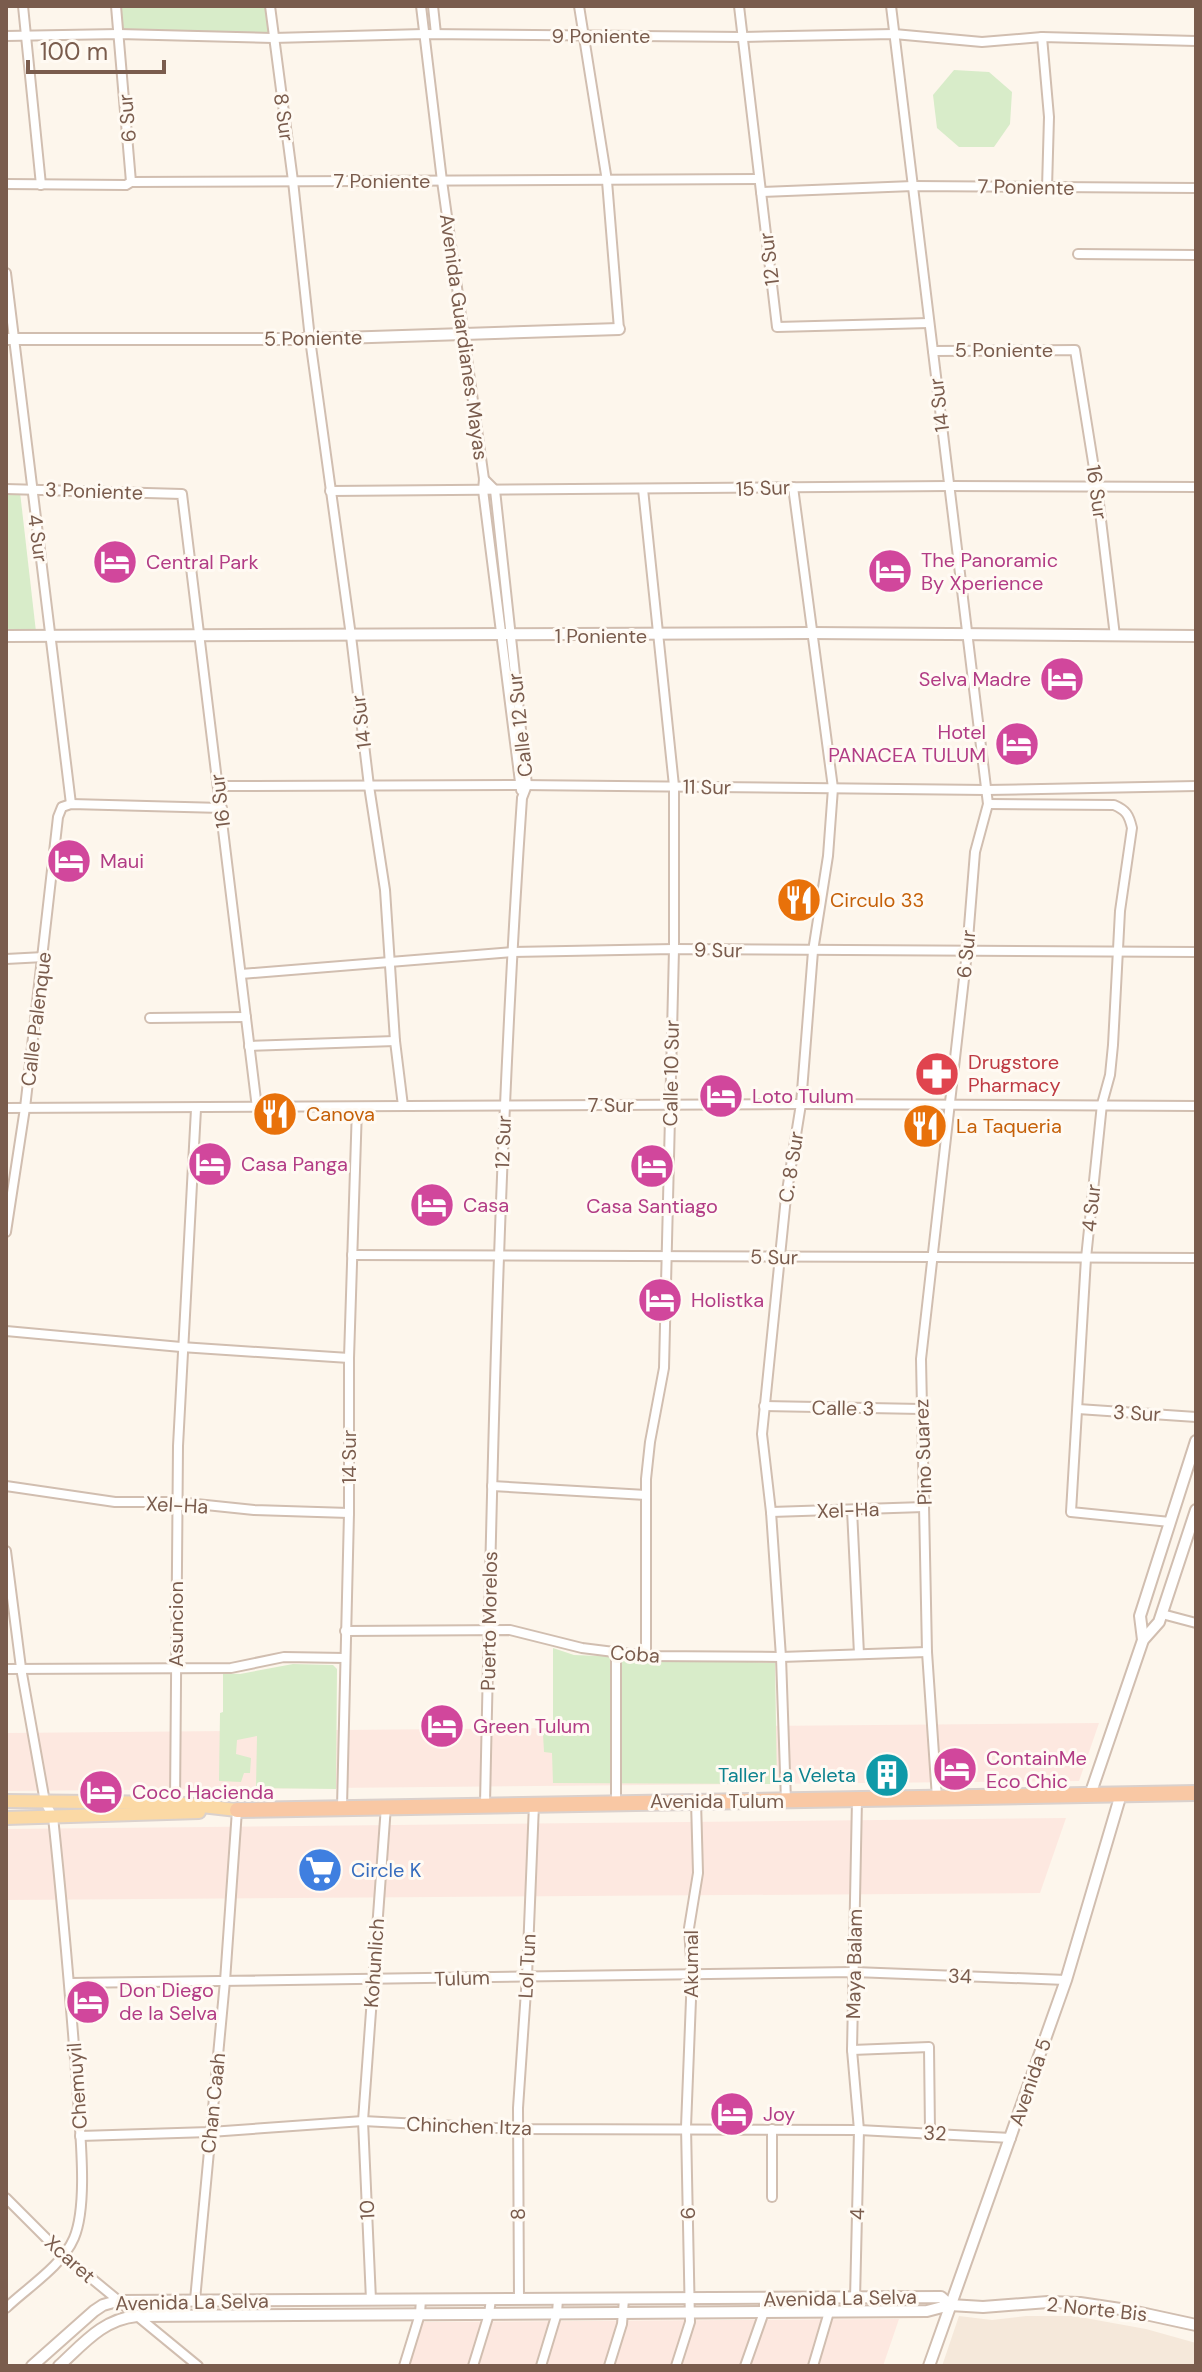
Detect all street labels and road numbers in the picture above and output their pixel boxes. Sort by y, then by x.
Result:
street label: 9 Poniente [552,23,650,49]
street label: 8 Sur [268,91,300,143]
street label: 6 Sur [112,93,142,143]
street label: 7 Poniente [334,168,430,194]
street label: 7 Poniente [977,173,1075,201]
street label: Avenida Guardianes Mayas [434,212,494,462]
street label: 12 Sur [753,231,785,287]
street label: 5 Poniente [264,324,362,352]
street label: 5 Poniente [955,337,1053,363]
street label: 14 Sur [923,377,955,433]
street label: 16 Sur [1080,463,1114,521]
street label: 15 Sur [735,474,791,502]
street label: 3 Poniente [45,476,143,506]
street label: 4 Sur [22,512,54,564]
street label: 1 Poniente [555,623,647,649]
street label: Calle 12 Sur [502,672,538,778]
street label: 14 Sur [345,694,377,750]
street label: 16 Sur [204,772,236,830]
street label: 11 Sur [683,774,731,800]
street label: 6 Sur [951,929,981,979]
street label: 9 Sur [694,937,742,963]
street label: Calle Palenque [15,950,57,1088]
street label: Calle 10 Sur [657,1020,685,1126]
street label: 7 Sur [588,1092,634,1118]
street label: 12 Sur [489,1115,517,1169]
street label: C. 8 Sur [773,1130,809,1204]
street label: 4 Sur [1076,1183,1106,1233]
street label: 5 Sur [750,1244,798,1270]
street label: Calle 3 [811,1394,875,1422]
street label: Pino Suarez [908,1398,938,1506]
street label: 3 Sur [1113,1399,1161,1427]
street label: 14 Sur [336,1430,362,1484]
street label: Xel-Ha [145,1490,209,1520]
street label: Xel-Ha [816,1496,880,1524]
street label: Puerto Morelos [475,1551,503,1691]
street label: Asuncion [163,1581,189,1667]
street label: Coba [609,1639,661,1669]
street label: Avenida Tulum [650,1788,784,1814]
street label: Maya Balam [840,1909,868,2019]
street label: Kohunlich [358,1917,390,2009]
street label: Akumal [678,1930,704,1998]
street label: Lol Tun [512,1933,542,1999]
street label: 34 [948,1963,972,1989]
street label: Tulum [434,1964,490,1992]
street label: Avenida 5 [1003,2035,1057,2129]
street label: Chemuyil [61,2042,93,2130]
street label: Chan Caah [195,2051,231,2155]
street label: Chinchen Itza [406,2111,532,2141]
street label: 32 [923,2119,947,2147]
street label: 10 [353,2199,381,2221]
street label: 6 [675,2206,701,2220]
street label: 8 [505,2208,531,2220]
street label: 4 [844,2208,870,2220]
street label: Xcaret [39,2229,101,2289]
street label: Avenida La Selva [763,2284,917,2312]
street label: Avenida La Selva [115,2288,269,2316]
street label: 2 Norte Bis [1045,2291,1149,2327]

